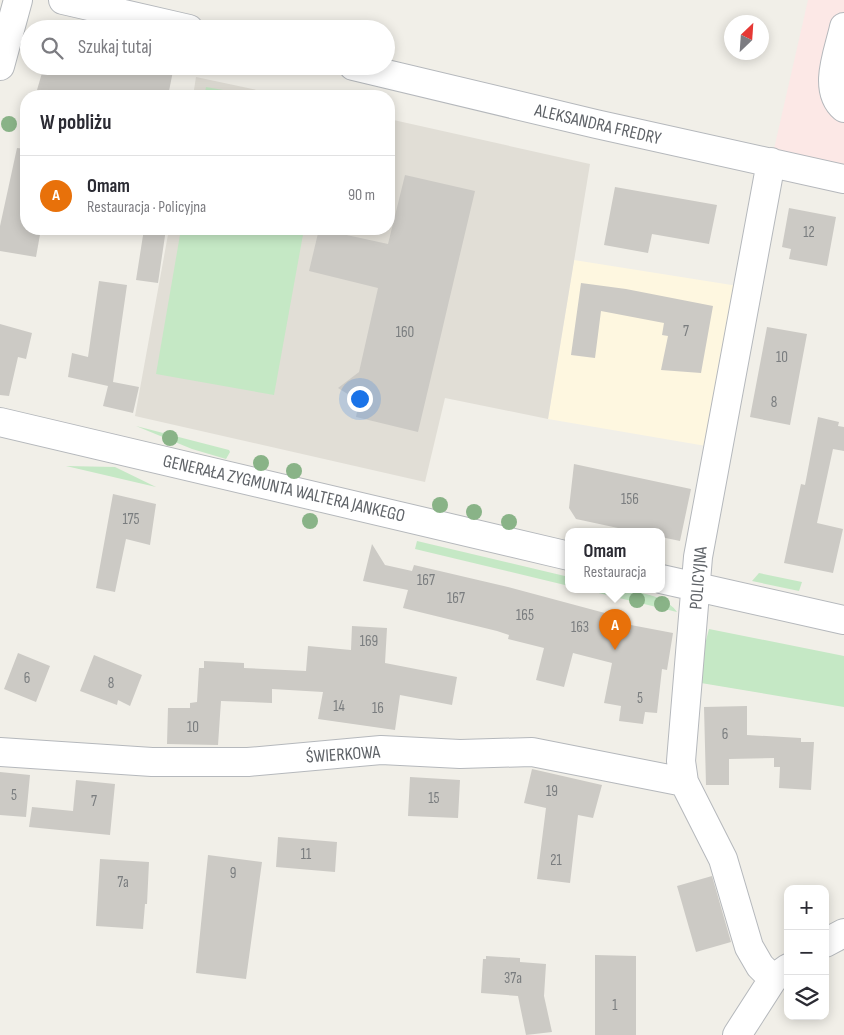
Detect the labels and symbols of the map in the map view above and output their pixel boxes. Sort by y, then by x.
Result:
north arrow [724,15,769,60]
street label: ALEKSANDRA FREDRY [532,99,664,149]
house number: 12 [803,223,815,242]
house number: 7 [683,322,689,341]
house number: 160 [396,323,414,342]
house number: 10 [776,348,788,367]
your location [347,386,373,412]
house number: 8 [771,393,777,412]
street label: GENERAŁA ZYGMUNTA WALTERA JANKEGO [161,450,407,527]
house number: 156 [621,490,639,509]
house number: 175 [122,510,140,529]
street label: POLICYJNA [685,545,712,610]
house number: 167 [417,571,435,590]
house number: 167 [447,589,465,608]
house number: 165 [516,606,534,625]
pin: A [599,609,631,650]
house number: 163 [571,618,589,637]
house number: 169 [360,632,378,651]
house number: 6 [24,669,30,688]
house number: 8 [108,674,114,693]
house number: 5 [637,689,643,708]
house number: 14 [333,697,345,716]
house number: 16 [372,699,384,718]
house number: 10 [187,718,199,737]
house number: 6 [722,725,728,744]
street label: ŚWIERKOWA [305,741,381,768]
house number: 19 [546,782,558,801]
house number: 5 [11,786,17,805]
house number: 15 [428,789,440,808]
house number: 7 [91,792,97,811]
house number: 11 [301,845,312,864]
house number: 21 [550,851,562,870]
house number: 9 [230,864,236,883]
house number: 7a [117,873,129,892]
house number: 37a [504,969,522,988]
house number: 1 [612,996,618,1015]

